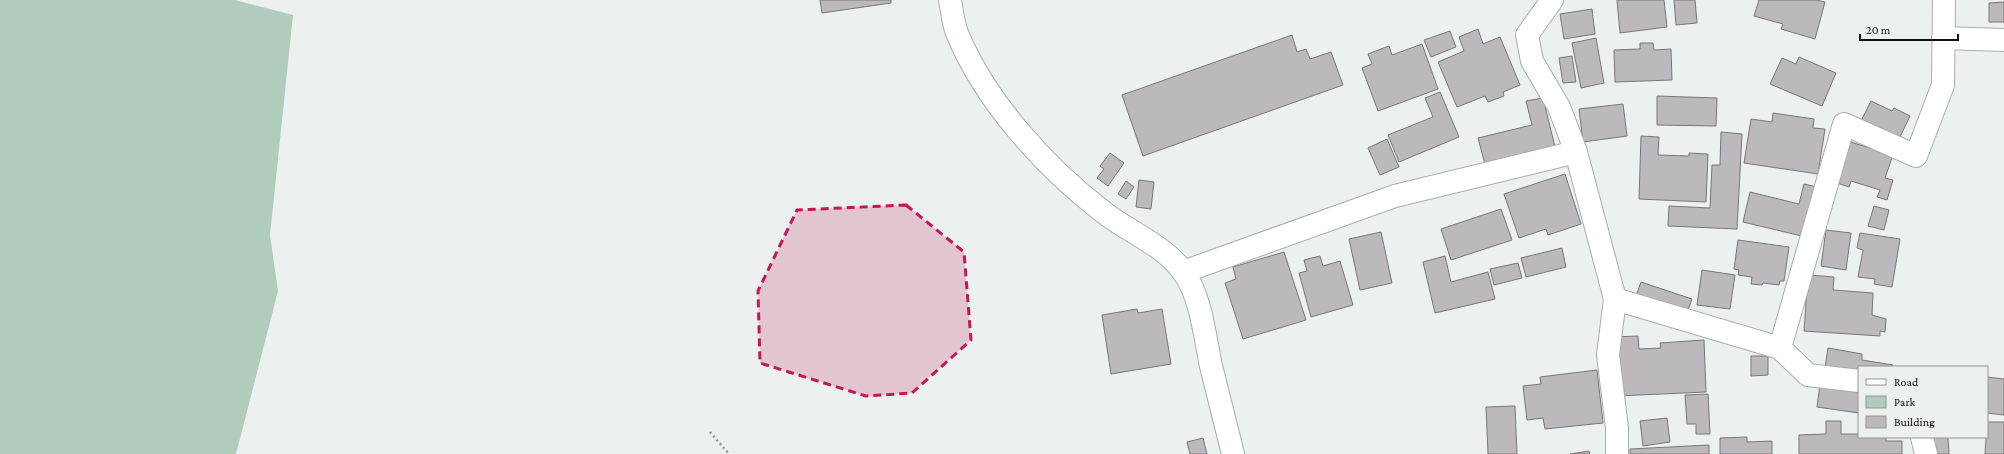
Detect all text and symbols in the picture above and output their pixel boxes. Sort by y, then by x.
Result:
scale bar [1860,16,1958,42]
text: 20 m [1866,23,1891,37]
legend [1858,366,1988,438]
text: Road [1894,375,1919,389]
text: Park [1894,395,1916,409]
text: Building [1894,415,1935,429]

